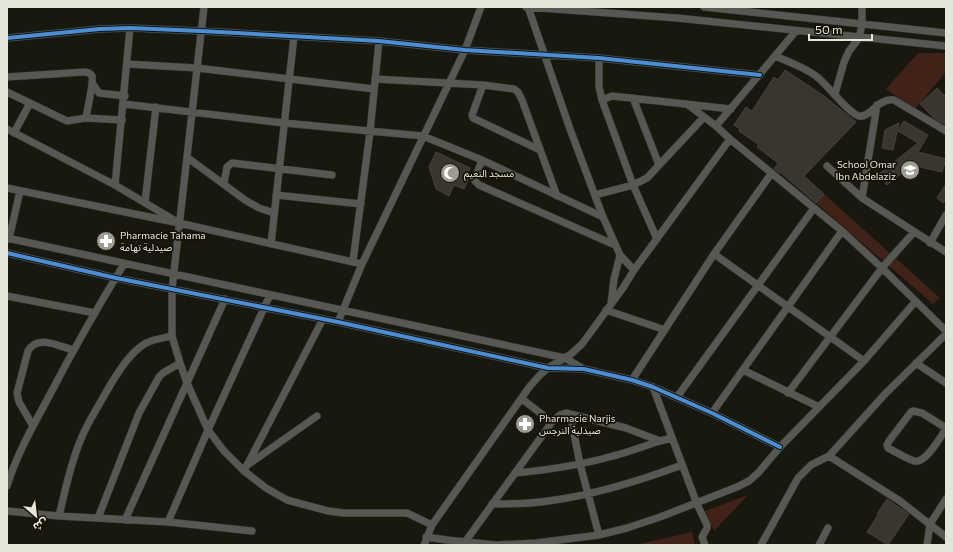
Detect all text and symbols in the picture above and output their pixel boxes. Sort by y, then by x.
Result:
scale bar [809,16,872,42]
text: 50 m [815,22,843,36]
place label: School Omar Ibn Abdelaziz [835,158,896,182]
school or university icon: School Omar Ibn Abdelaziz [899,159,921,181]
mosque icon: مسجد النعيم [439,162,461,184]
place label: مسجد النعيم [464,167,514,181]
place label: Pharmacie Tahama صيدلية تهامة [120,229,206,253]
pharmacy icon: Pharmacie Tahama صيدلية تهامة [95,230,117,252]
place label: Pharmacie Narjis صيدلية النرجس [539,412,616,437]
pharmacy icon: Pharmacie Narjis صيدلية النرجس [514,413,536,435]
north arrow [16,496,56,536]
text: ش [31,515,51,535]

